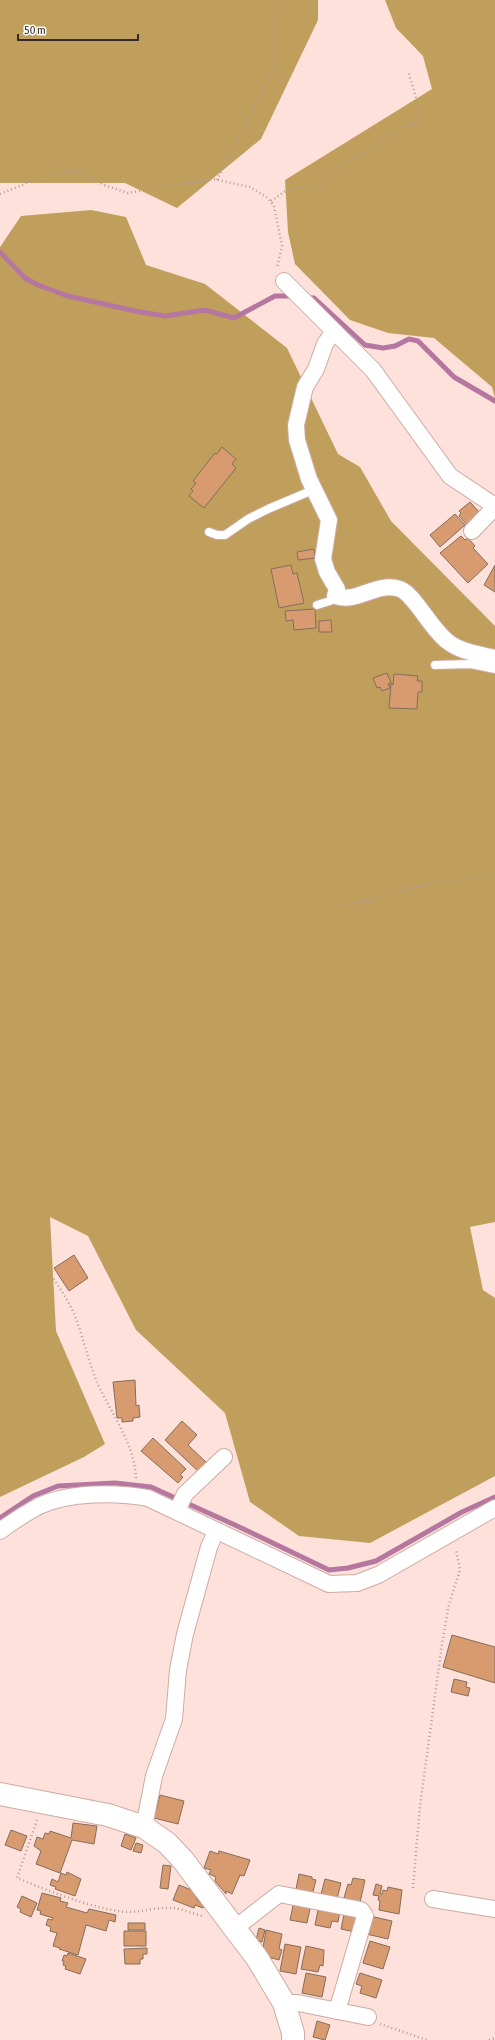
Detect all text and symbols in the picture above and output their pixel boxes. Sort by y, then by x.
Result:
scale bar [18,16,138,42]
text: 50 m [24,23,46,37]

